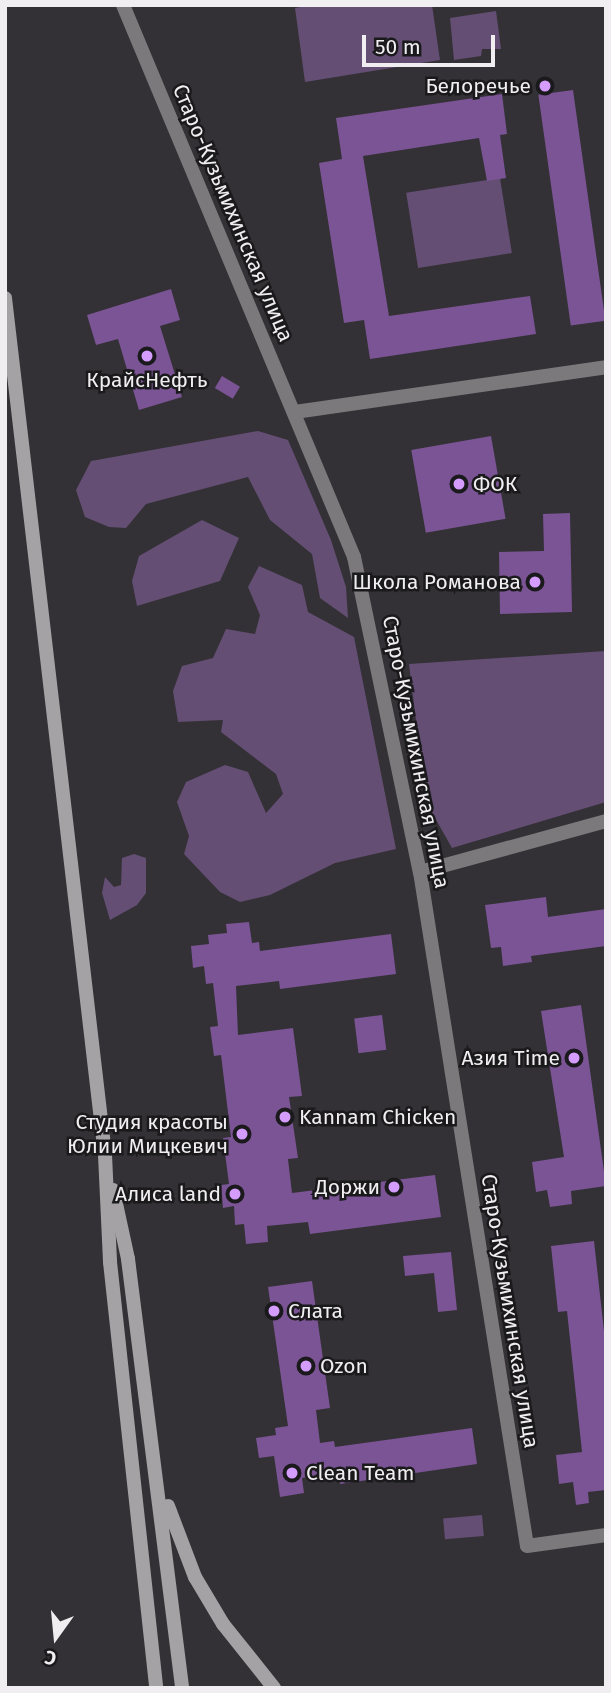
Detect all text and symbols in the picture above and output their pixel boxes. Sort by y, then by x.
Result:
scale bar [366,21,499,65]
text: 50 m [375,34,421,60]
place label: Белоречье [425,73,531,99]
marker: Белоречье [537,78,553,94]
street label: Старо-Кузьмихинская улица [167,80,299,346]
marker: КрайсНефть [139,348,155,364]
place label: КрайсНефть [86,367,208,393]
place label: ФОК [473,471,517,497]
marker: ФОК [451,476,467,492]
place label: Школа Романова [353,569,521,595]
marker: Школа Романова [527,574,543,590]
street label: Старо-Кузьмихинская улица [377,614,455,890]
place label: Азия Time [462,1045,560,1071]
marker: Азия Time [566,1050,582,1066]
place label: Kannam Chicken [299,1104,456,1130]
place label: Студия красоты Юлии Мицкевич [67,1109,228,1159]
marker: Kannam Chicken [277,1109,293,1125]
marker: Студия красоты Юлии Мицкевич [234,1126,250,1142]
street label: Старо-Кузьмихинская улица [476,1172,544,1450]
place label: Доржи [315,1174,380,1200]
marker: Доржи [386,1179,402,1195]
place label: Алиса land [115,1181,221,1207]
marker: Алиса land [227,1186,243,1202]
place label: Слата [288,1298,343,1324]
marker: Слата [266,1303,282,1319]
place label: Ozon [320,1353,368,1379]
marker: Ozon [298,1358,314,1374]
place label: Clean Team [306,1460,414,1486]
marker: Clean Team [284,1465,300,1481]
north arrow [21,1602,91,1672]
text: С [42,1645,59,1670]

